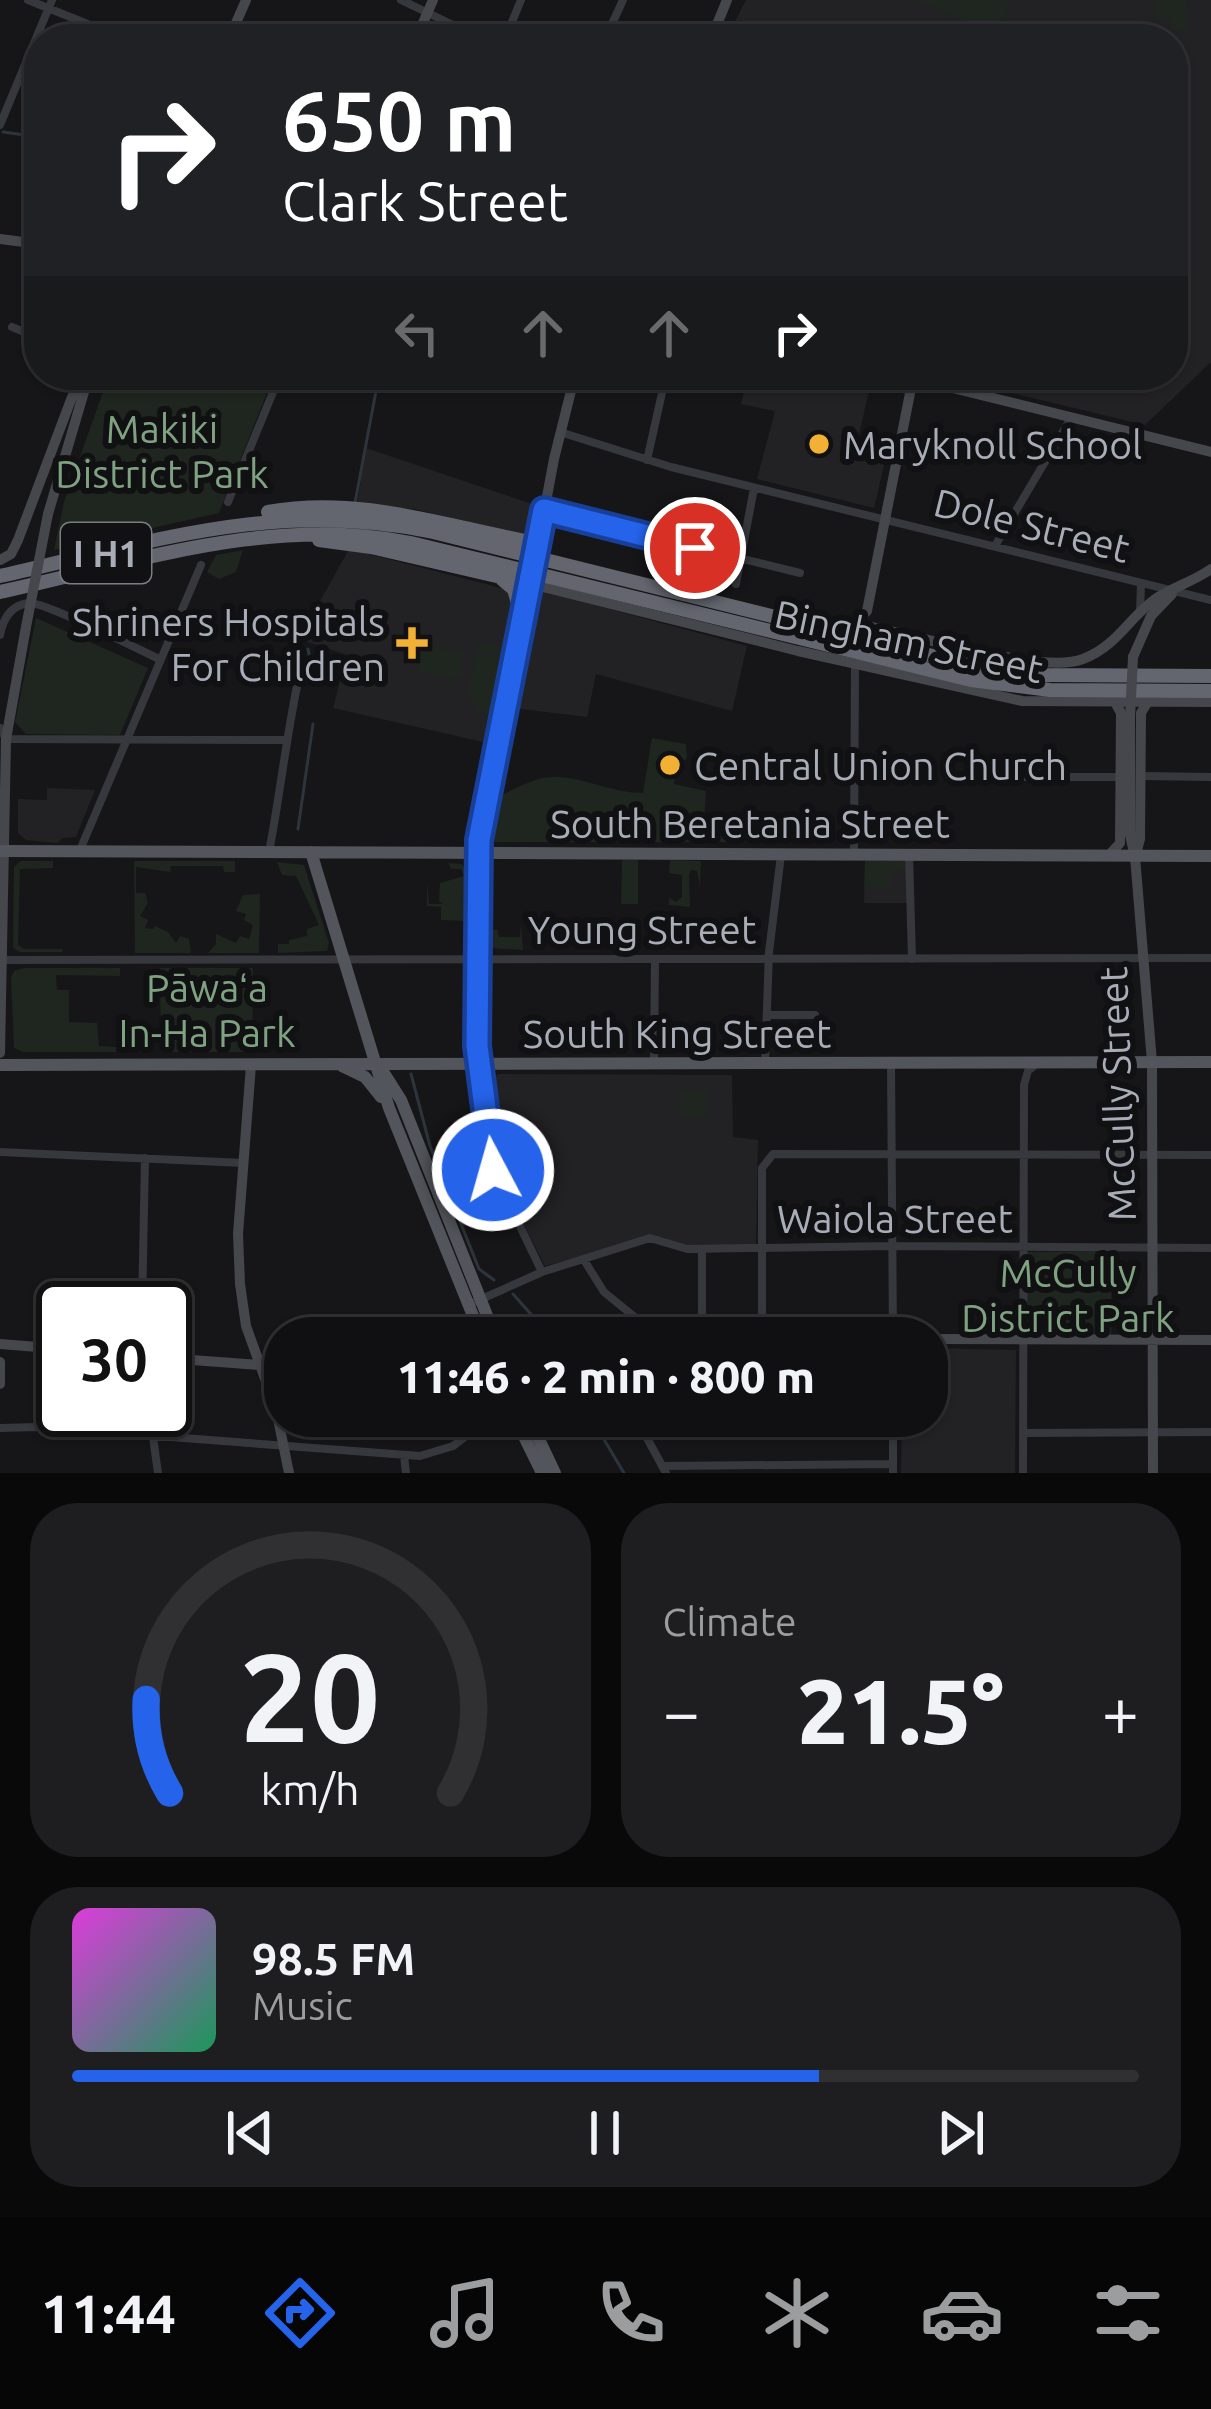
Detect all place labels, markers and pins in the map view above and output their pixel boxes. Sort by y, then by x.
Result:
place label: Maryknoll School [843,423,1142,466]
marker: Maryknoll School [806,431,832,457]
pin [644,497,746,599]
place label: Shriners Hospitals For Children [72,600,385,688]
marker: Shriners Hospitals For Children [396,627,428,659]
place label: Central Union Church [694,744,1067,787]
marker: Central Union Church [657,752,683,778]

